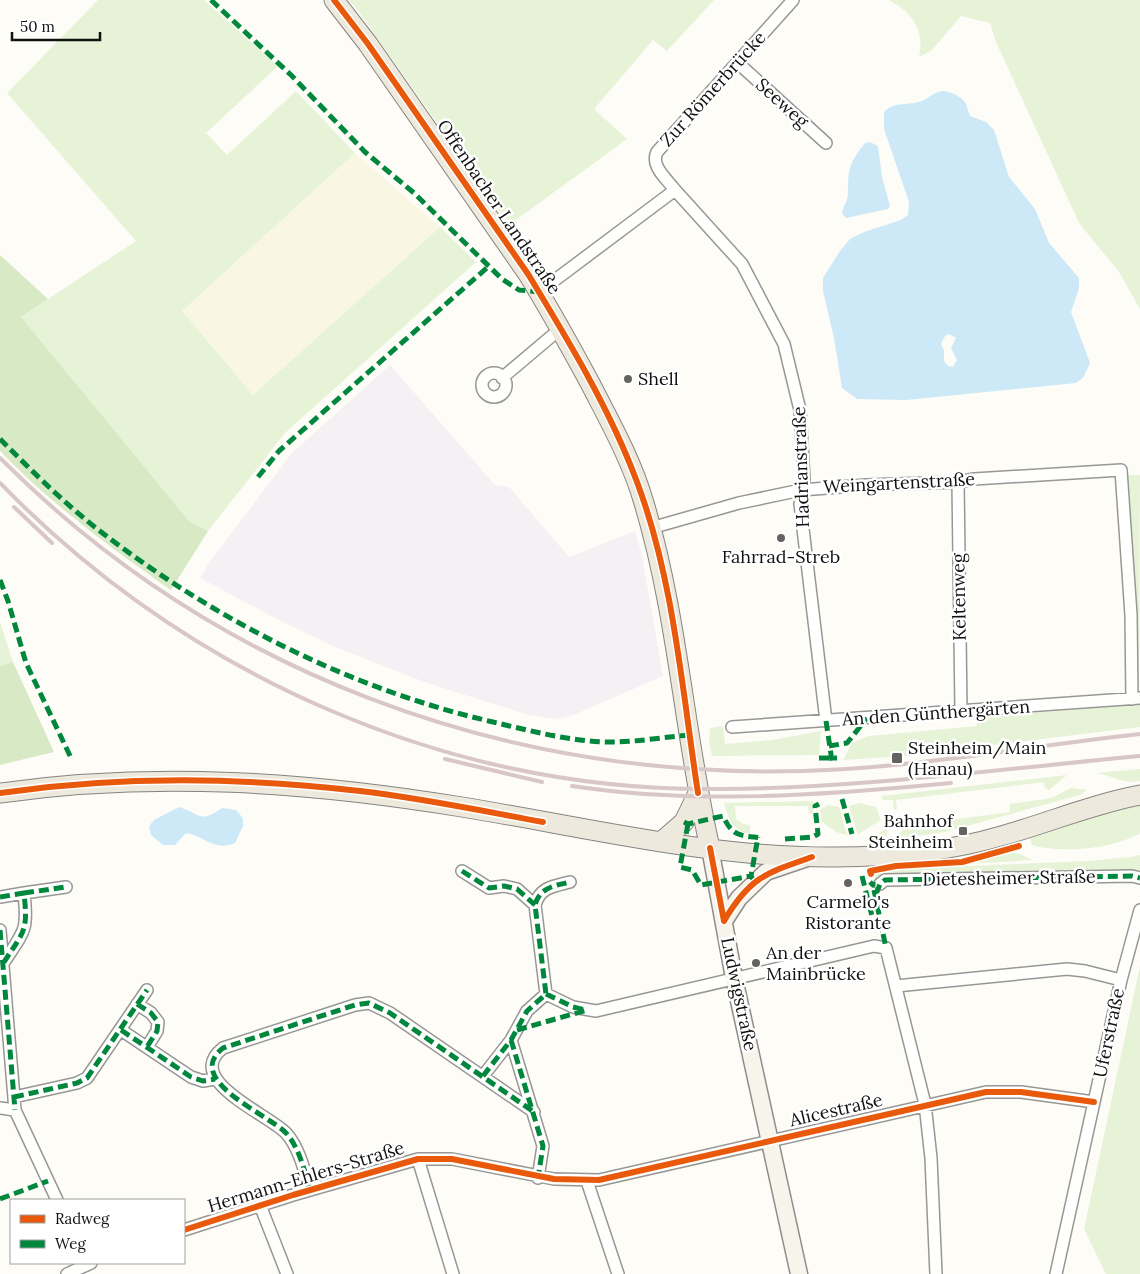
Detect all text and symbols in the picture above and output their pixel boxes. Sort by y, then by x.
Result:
scale bar [12,10,100,42]
text: 50 m [20,17,55,36]
street label: Zur Römerbrücke [655,26,771,151]
street label: Seeweg [751,73,814,133]
street label: Offenbacher Landstraße [432,115,567,299]
place label: Shell [638,367,679,390]
marker: Shell [622,373,634,385]
street label: Hadrianstraße [787,406,814,528]
street label: Weingartenstraße [822,467,976,498]
marker: Fahrrad-Streb [775,532,787,544]
place label: Fahrrad-Streb [722,545,840,568]
street label: Keltenweg [946,552,971,641]
street label: An den Günthergärten [840,694,1031,731]
place label: Steinheim/Main (Hanau) [908,736,1046,780]
marker: Steinheim/Main (Hanau) [890,751,904,765]
place label: Bahnhof Steinheim [868,809,955,853]
marker: Bahnhof Steinheim [957,825,969,837]
street label: Dietesheimer Straße [922,864,1096,891]
marker: Carmelo's Ristorante [842,877,854,889]
place label: Carmelo's Ristorante [805,890,892,934]
street label: Ludwigstraße [716,935,763,1053]
place label: An der Mainbrücke [765,941,866,985]
marker: An der Mainbrücke [750,957,762,969]
street label: Uferstraße [1088,986,1129,1080]
street label: Alicestraße [786,1088,885,1132]
street label: Hermann-Ehlers-Straße [205,1136,407,1217]
legend [10,1199,185,1264]
text: Radweg [55,1209,110,1228]
text: Weg [55,1234,86,1253]

